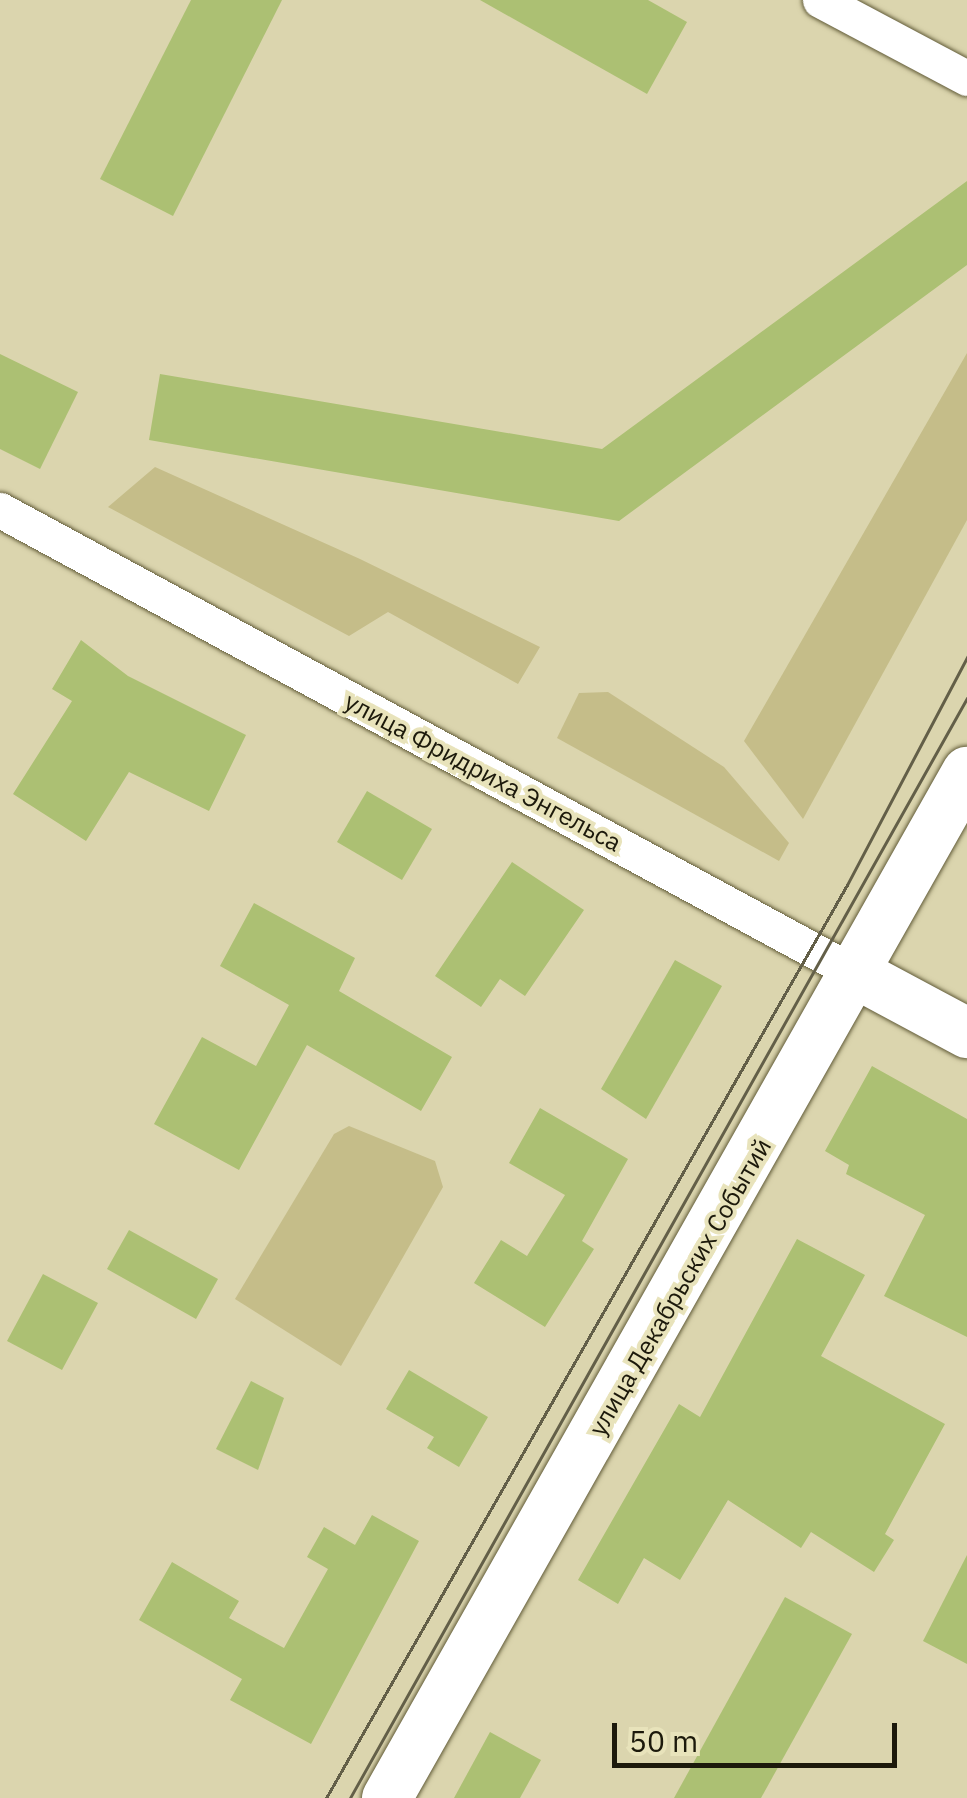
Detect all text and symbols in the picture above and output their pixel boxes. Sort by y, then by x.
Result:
street label: улица Фридриха Энгельса [340,686,626,858]
street label: улица Декабрьских Событий [582,1133,778,1441]
scale bar [617,1703,902,1765]
text: 50 m [629,1721,698,1760]

